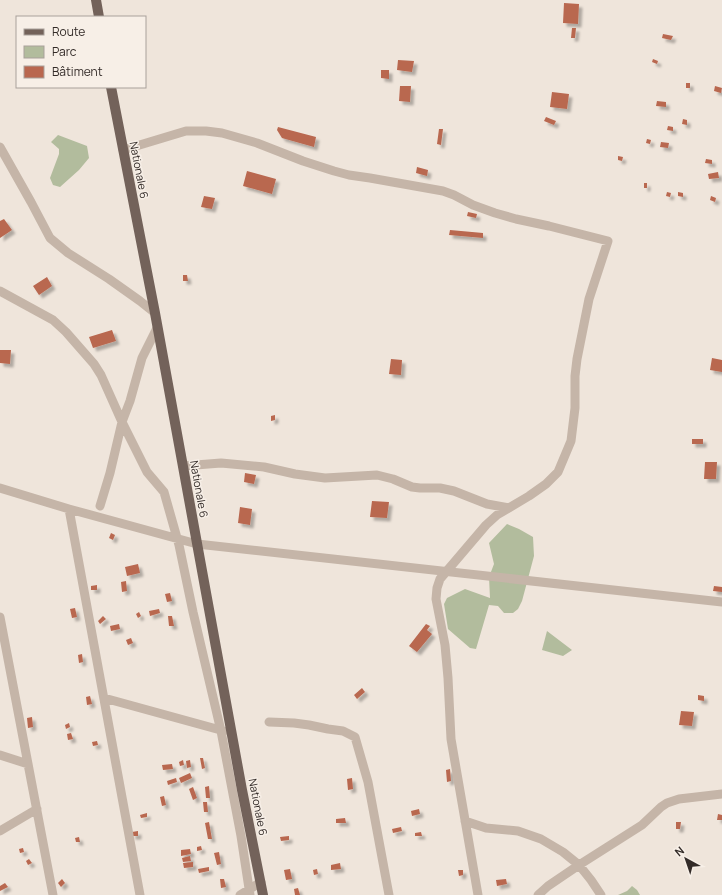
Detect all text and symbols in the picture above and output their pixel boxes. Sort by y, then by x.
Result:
legend [16,16,146,88]
text: Route [52,23,85,40]
text: Parc [52,43,77,60]
text: Bâtiment [52,63,103,80]
street label: Nationale 6 [127,140,152,200]
street label: Nationale 6 [187,459,212,519]
street label: Nationale 6 [246,777,271,837]
north arrow [666,839,706,879]
text: N [671,843,687,859]

